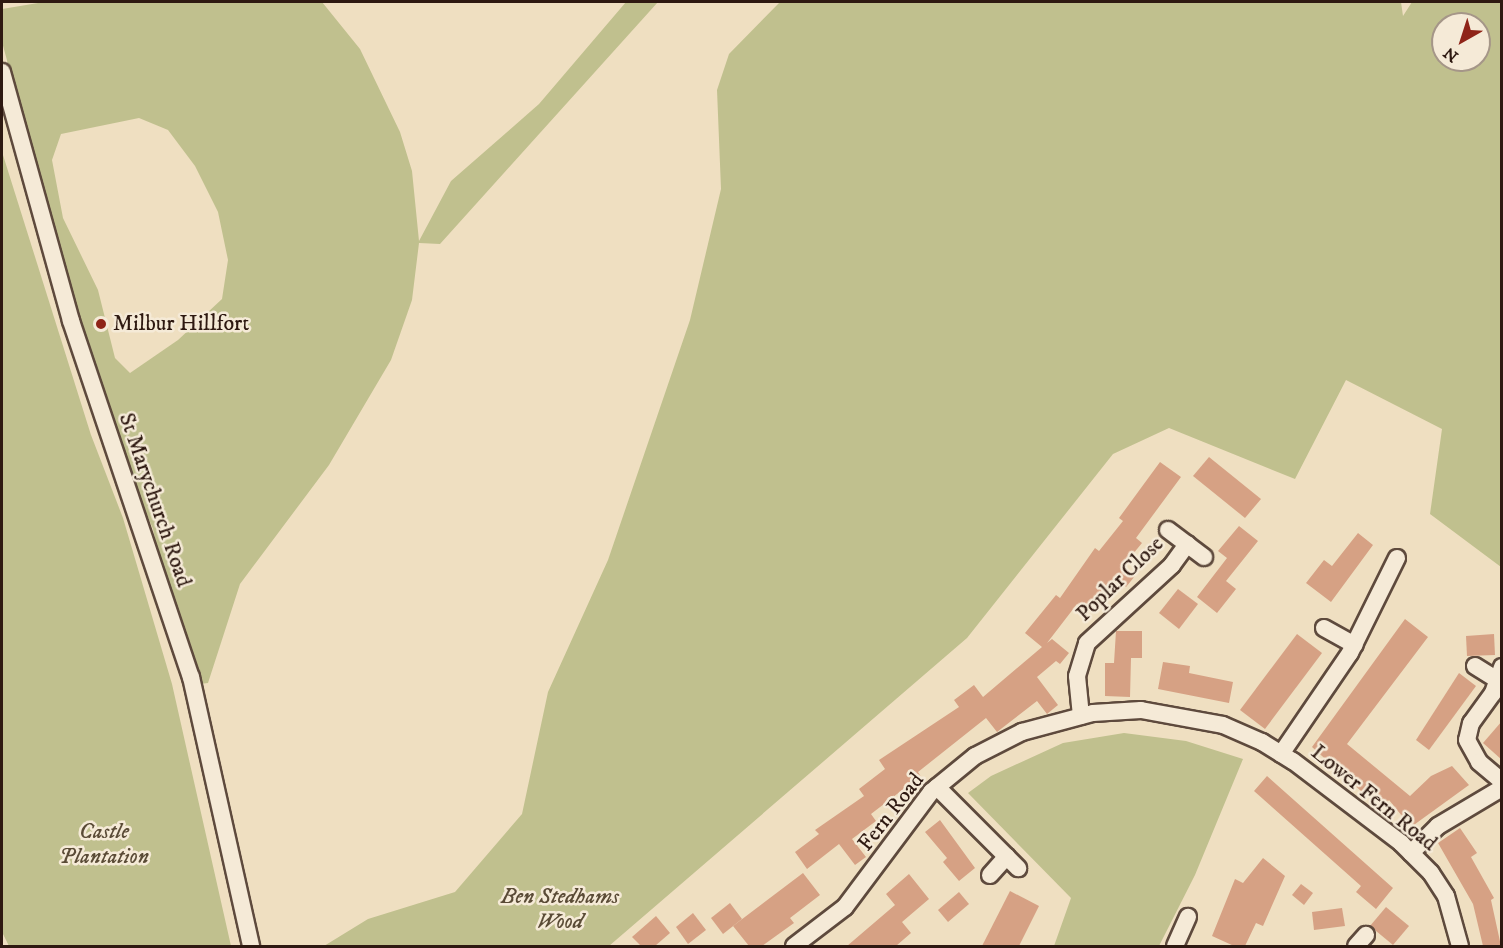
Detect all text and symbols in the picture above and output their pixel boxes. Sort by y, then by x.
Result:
north arrow [1431,12,1491,72]
text: N [1440,43,1462,66]
place label: Milbur Hillfort [113,311,249,337]
marker: Milbur Hillfort [94,317,108,331]
street label: St Marychurch Road [113,410,197,590]
street label: Poplar Close [1071,531,1169,627]
street label: Lower Fern Road [1306,739,1442,857]
street label: Fern Road [852,768,930,856]
park label: Castle Plantation [59,818,149,870]
park label: Ben Stedhams Wood [501,883,619,934]

